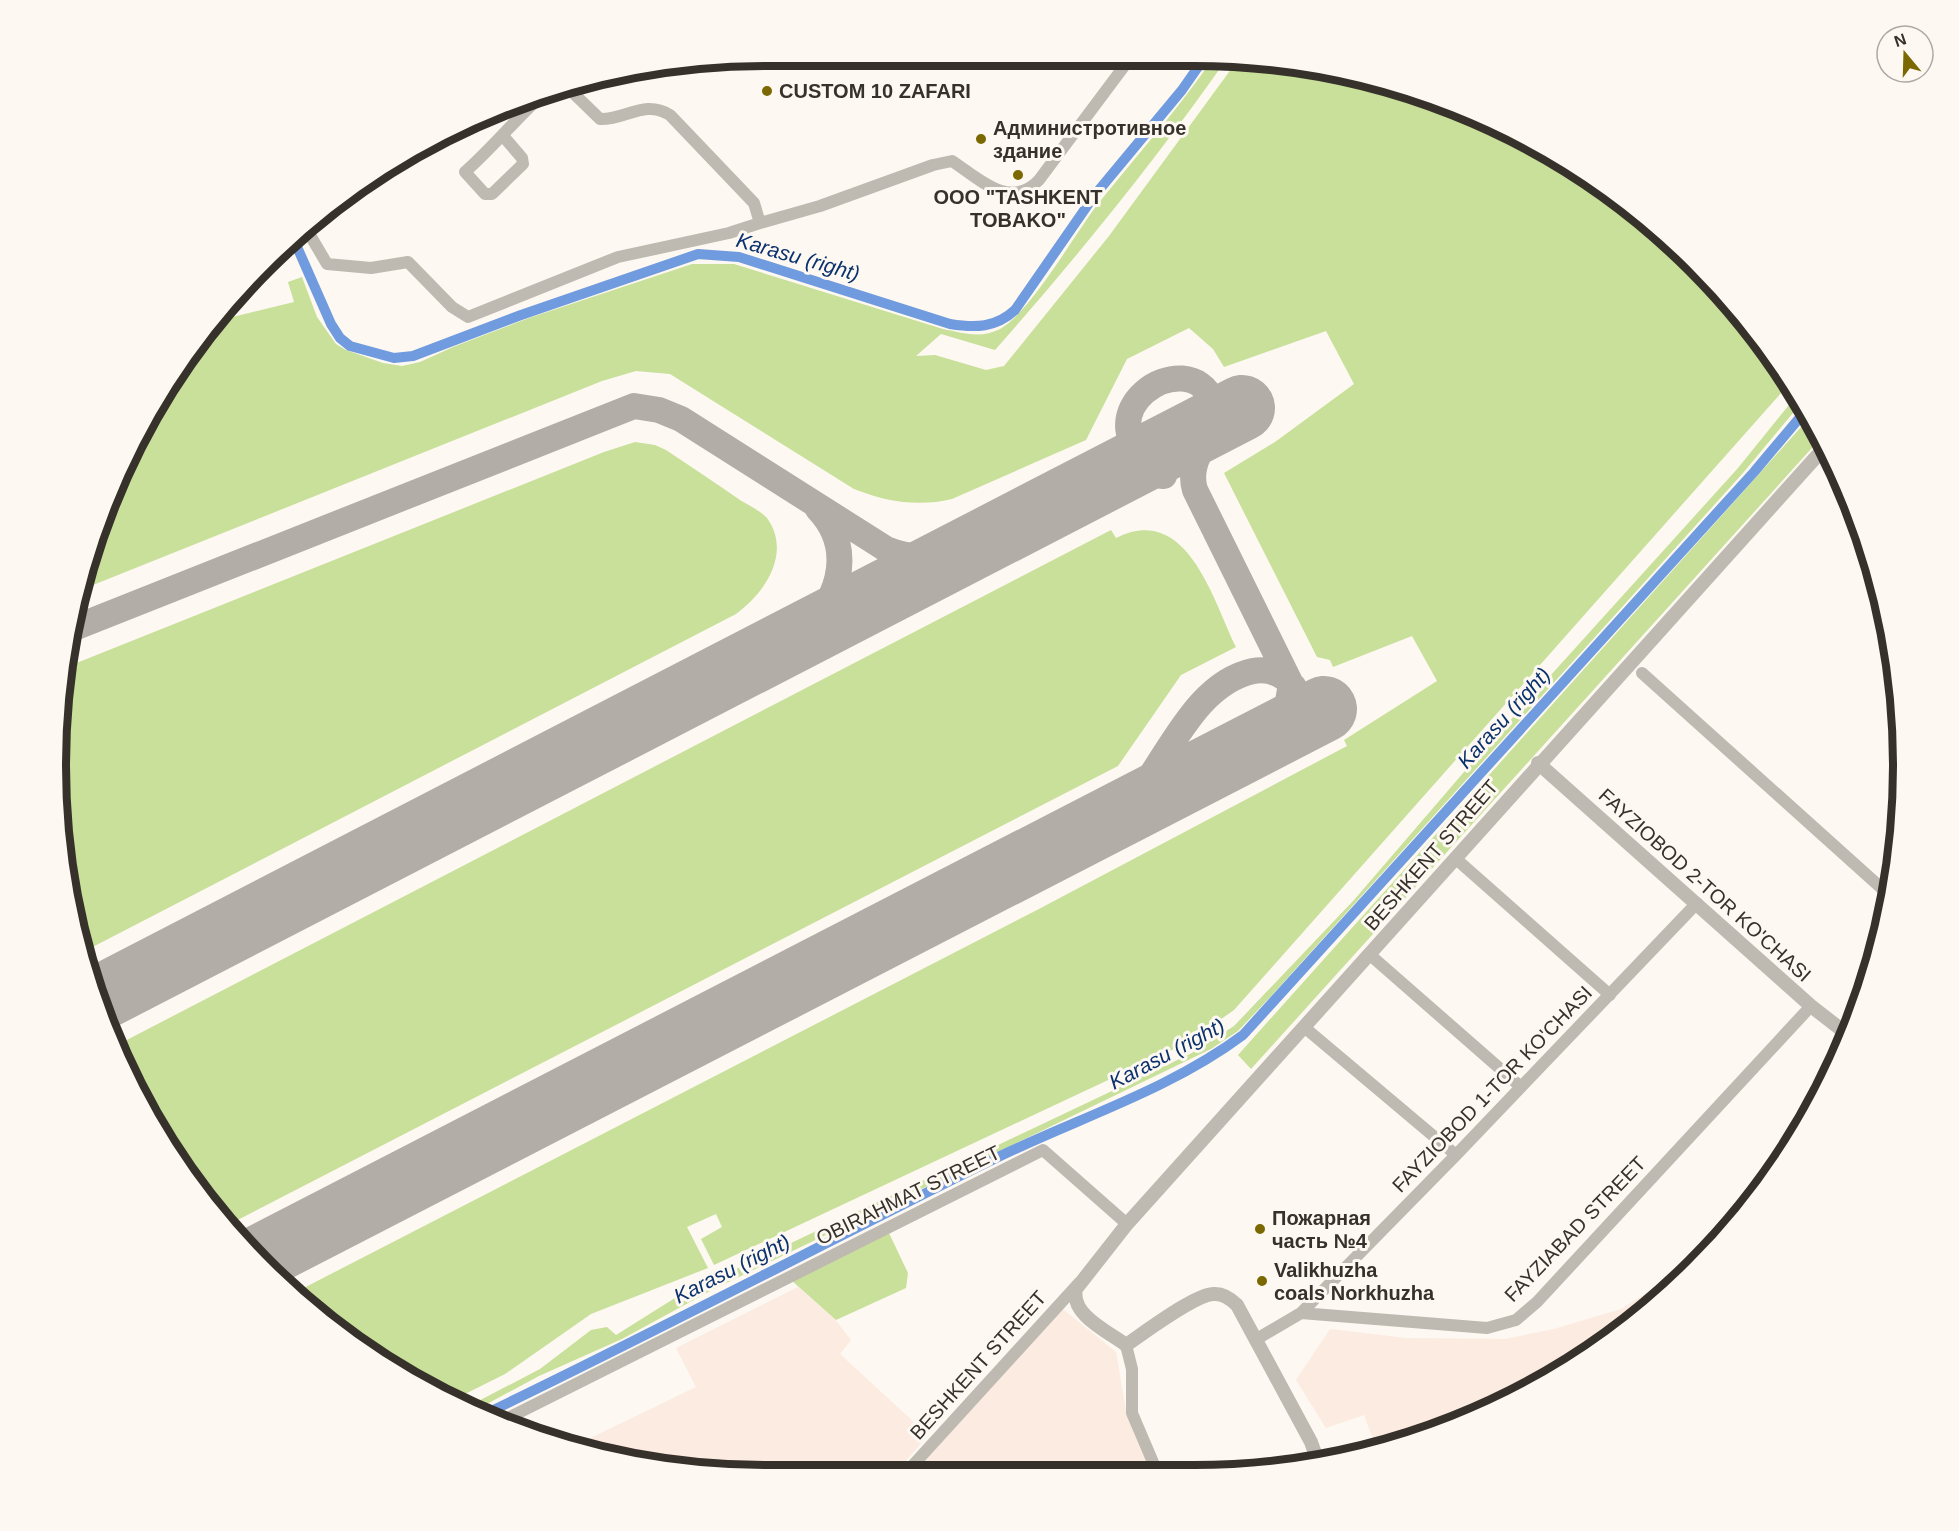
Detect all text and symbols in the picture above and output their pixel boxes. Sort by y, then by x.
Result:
north arrow [1875,24,1935,84]
text: N [1892,30,1909,50]
place label: CUSTOM 10 ZAFARI [779,80,971,102]
marker: CUSTOM 10 ZAFARI [760,84,774,98]
place label: Администротивное здание [993,117,1186,162]
marker: Администротивное здание [974,132,988,146]
marker: OOO "TASHKENT TOBAKO" [1011,168,1025,182]
place label: OOO "TASHKENT TOBAKO" [933,186,1103,231]
water label: Karasu (right) [734,228,862,285]
water label: Karasu (right) [1453,663,1555,773]
street label: BESHKENT STREET [1360,775,1502,935]
street label: FAYZIOBOD 2-TOR KO'CHASI [1594,784,1816,986]
street label: FAYZIOBOD 1-TOR KO'CHASI [1388,982,1596,1196]
water label: Karasu (right) [1105,1014,1228,1094]
street label: OBIRAHMAT STREET [813,1141,1003,1249]
street label: FAYZIABAD STREET [1500,1152,1650,1306]
place label: Пожарная часть №4 [1272,1207,1371,1252]
marker: Пожарная часть №4 [1253,1222,1267,1236]
water label: Karasu (right) [670,1229,794,1308]
place label: Valikhuzha coals Norkhuzha [1274,1259,1435,1304]
marker: Valikhuzha coals Norkhuzha [1255,1274,1269,1288]
street label: BESHKENT STREET [906,1286,1050,1444]

